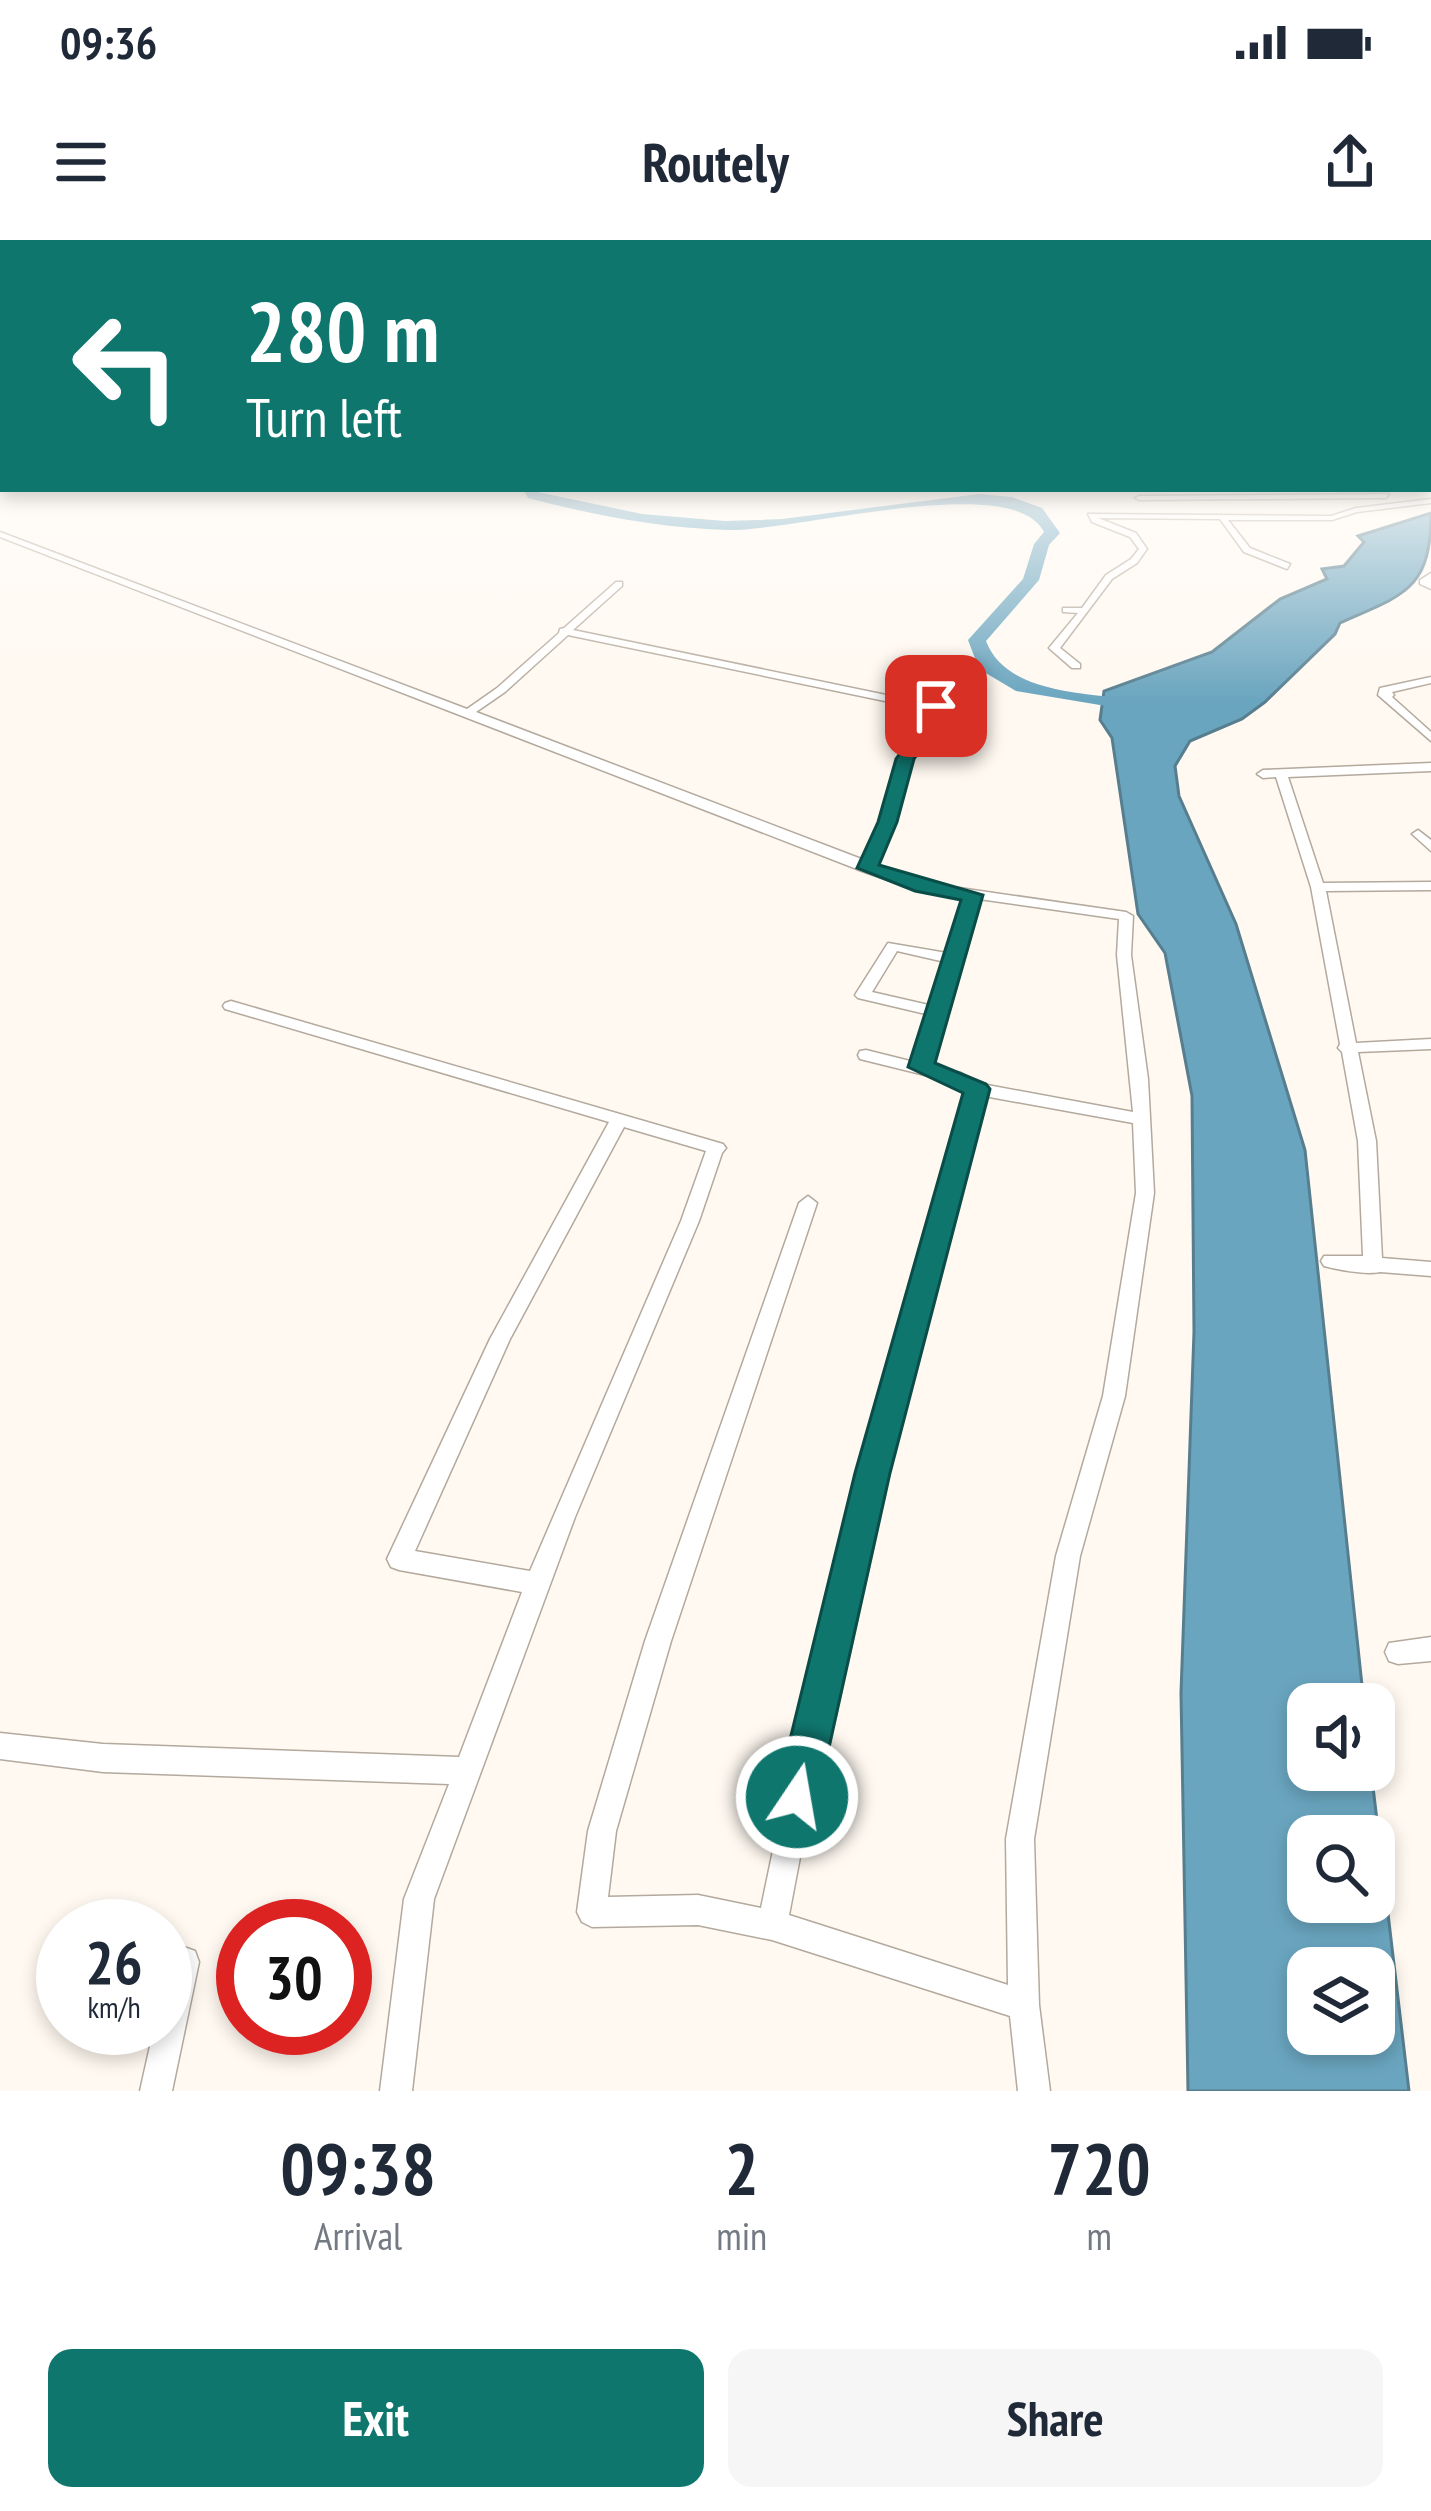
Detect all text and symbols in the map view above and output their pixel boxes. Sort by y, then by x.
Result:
text: 09:36 [60,13,157,71]
text: Routely [642,127,789,197]
icon: menu [48,129,114,195]
icon: share [1317,129,1383,195]
text: 280 m [246,276,439,385]
icon: left [48,288,204,444]
text: Turn left [246,382,402,452]
pin [885,655,987,757]
icon: arrive [903,673,969,739]
map controls [1287,1683,1395,2055]
button: sound [1287,1683,1395,1791]
position arrow [734,1734,860,1860]
button: search [1287,1815,1395,1923]
speed limit sign: 30 [216,1899,372,2055]
text: 26 [85,1923,143,2001]
button: layers [1287,1947,1395,2055]
text: km/h [87,1987,141,2026]
text: 09:38 [280,2121,436,2214]
text: 2 [725,2121,759,2214]
text: 720 [1047,2121,1151,2214]
text: Arrival [314,2210,402,2261]
text: min [716,2210,767,2261]
text: m [1086,2210,1112,2261]
button: Exit [48,2349,704,2487]
button: Share [728,2349,1383,2487]

